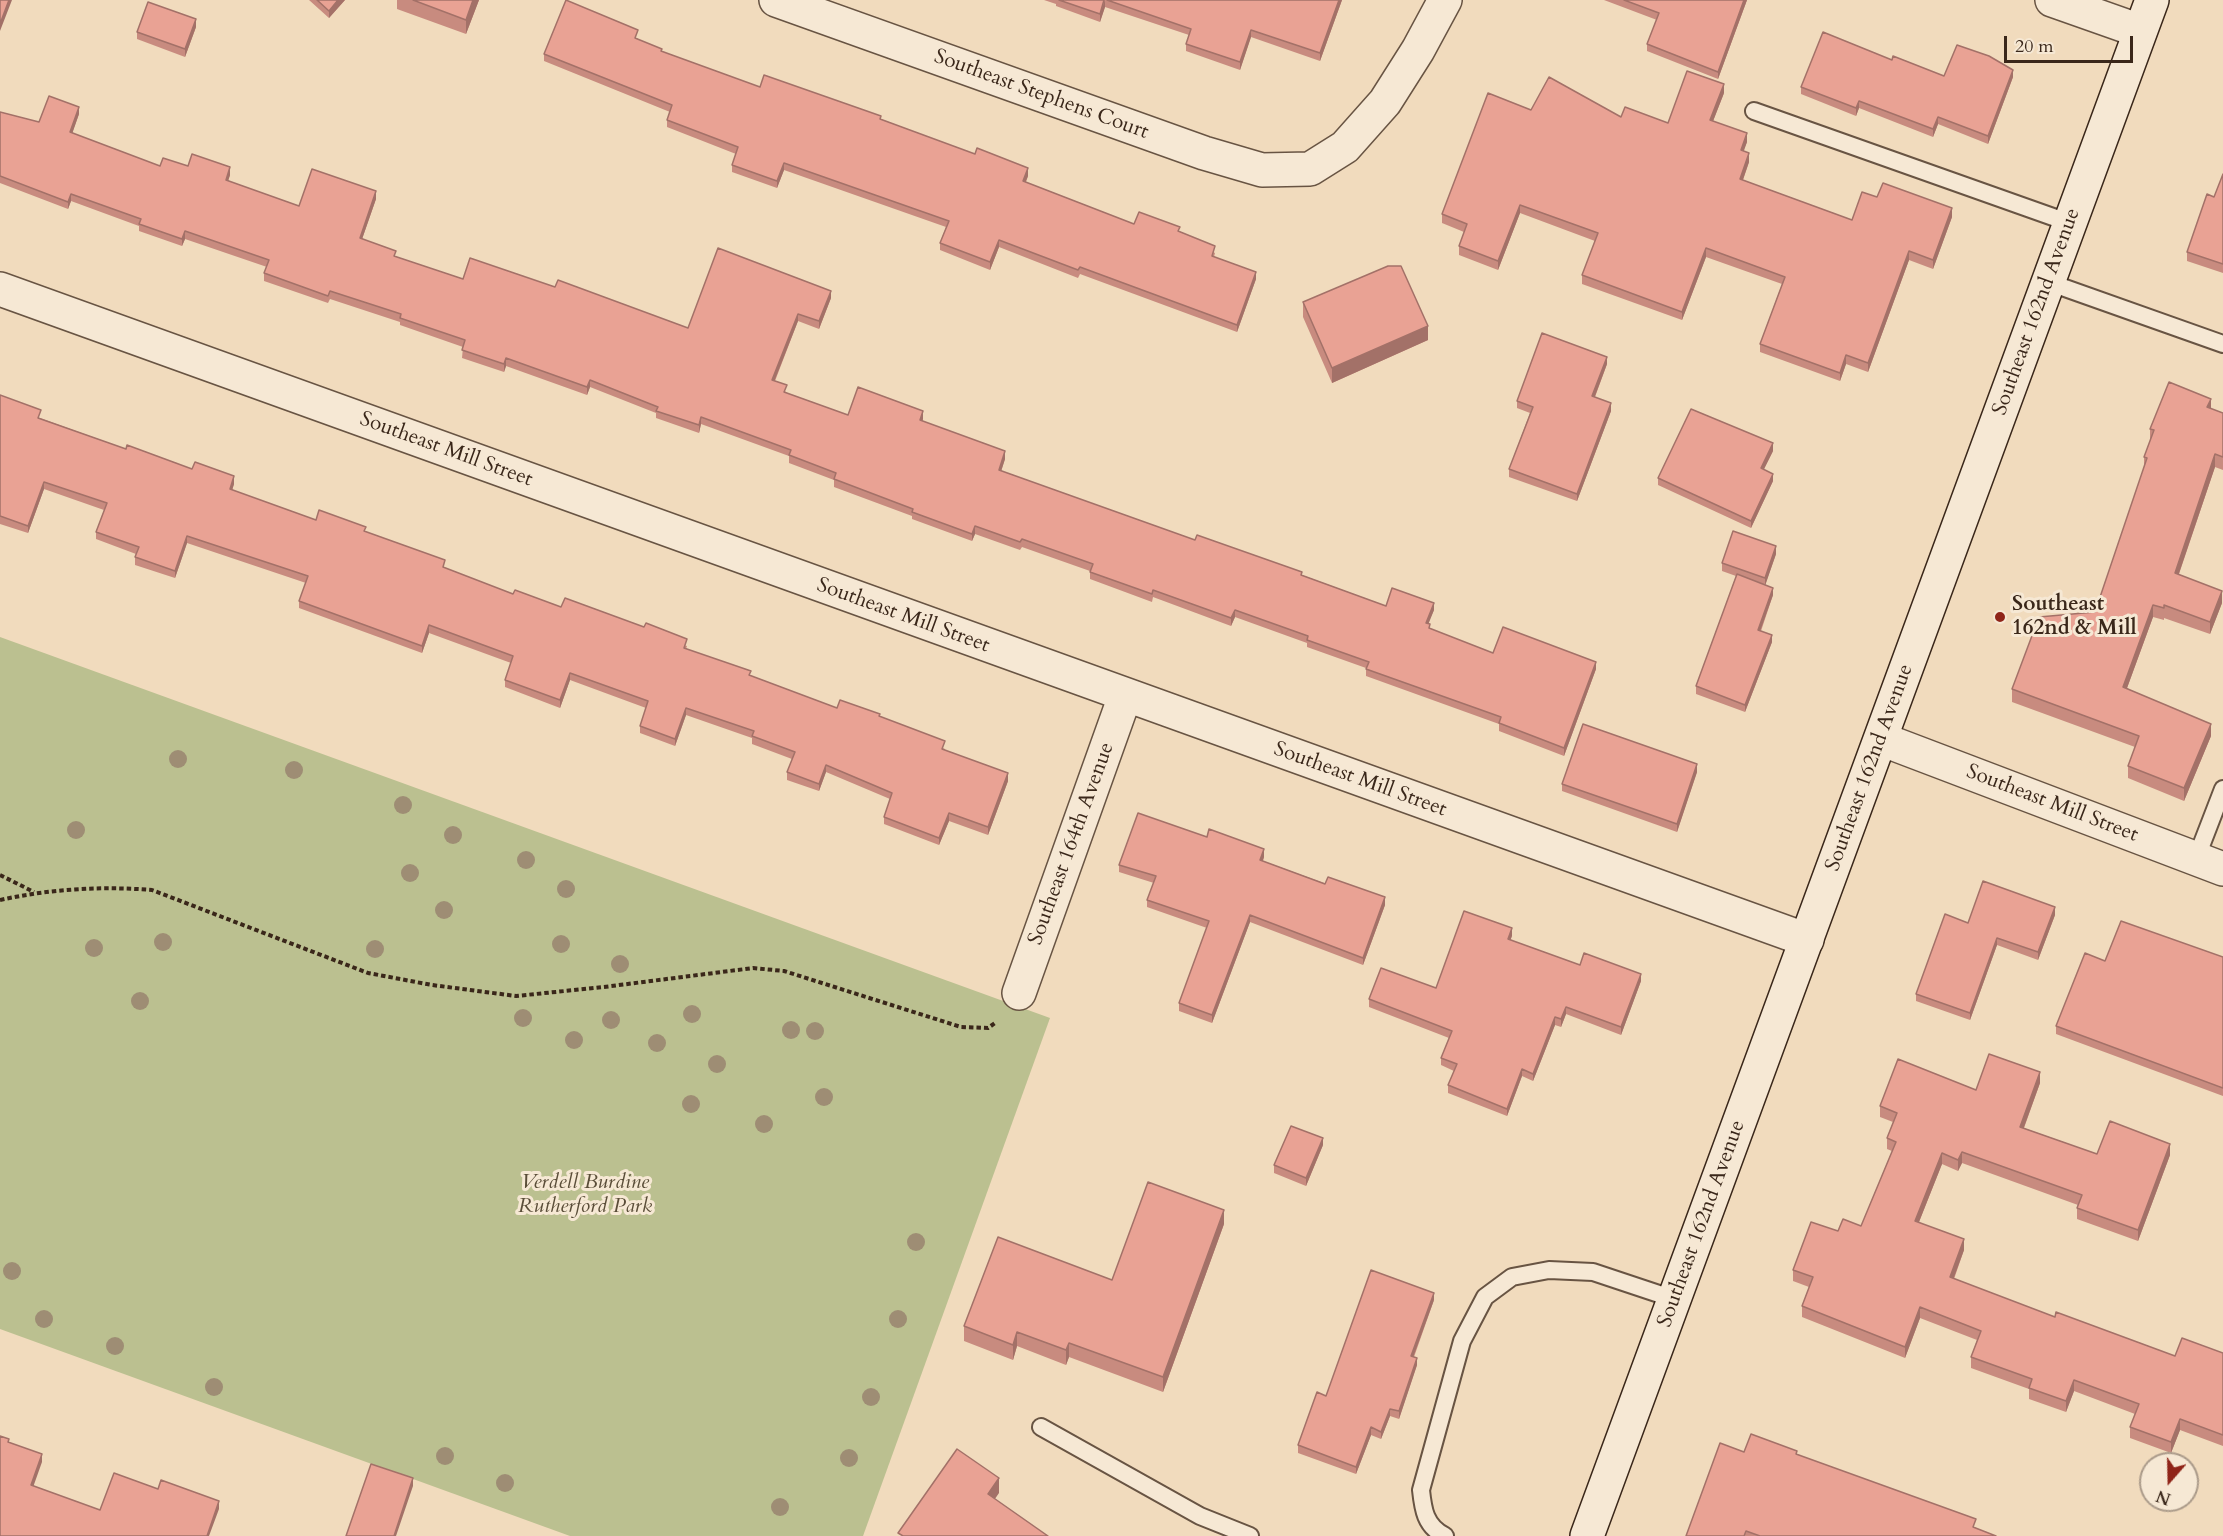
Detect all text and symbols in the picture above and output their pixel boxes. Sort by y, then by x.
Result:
scale bar [2007,24,2136,62]
text: 20 m [2015,34,2054,59]
street label: Southeast Stephens Court [930,44,1152,146]
street label: Southeast 162nd Avenue [1988,205,2086,419]
street label: Southeast Mill Street [356,407,536,493]
street label: Southeast Mill Street [813,573,993,659]
place label: Southeast 162nd & Mill [2012,592,2137,642]
marker: Southeast 162nd & Mill [1993,610,2007,624]
street label: Southeast 162nd Avenue [1821,661,1919,875]
street label: Southeast Mill Street [1270,737,1450,823]
street label: Southeast 164th Avenue [1024,739,1120,949]
street label: Southeast Mill Street [1963,760,2141,848]
street label: Southeast 162nd Avenue [1653,1117,1751,1331]
park label: Verdell Burdine Rutherford Park [518,1170,652,1220]
north arrow [2139,1452,2199,1512]
text: N [2153,1484,2174,1510]

